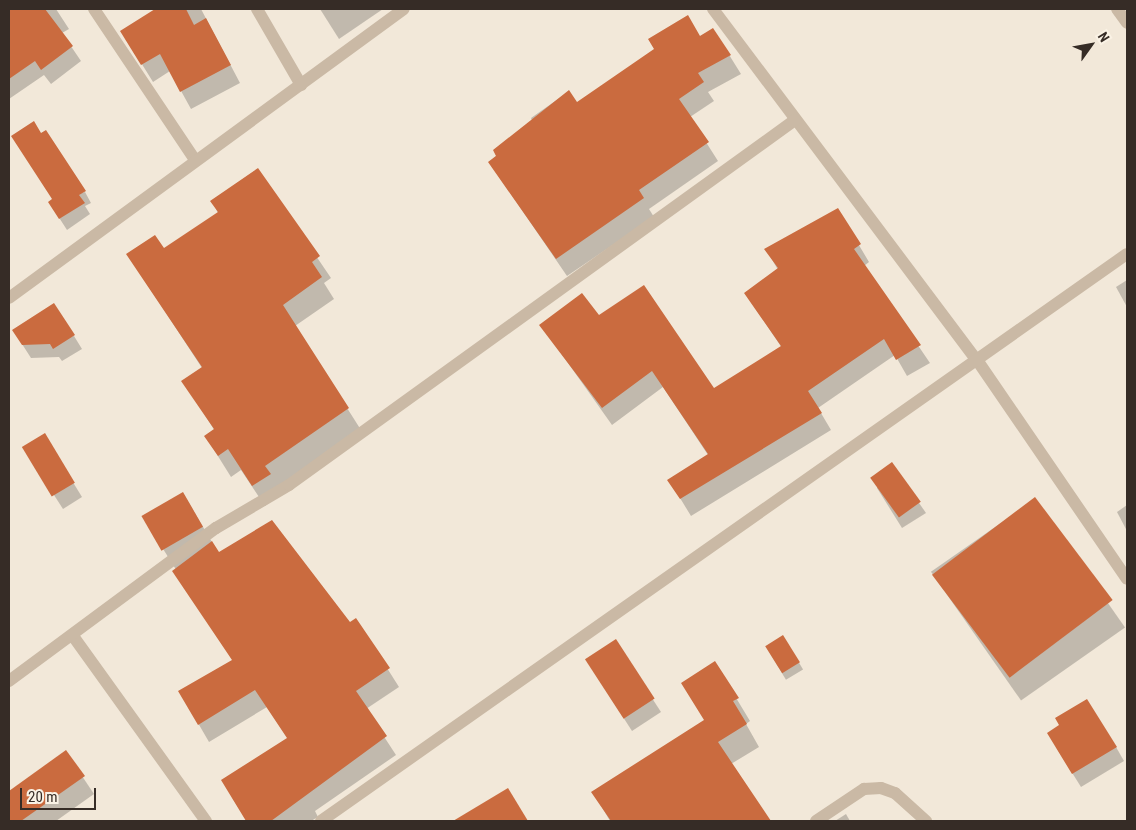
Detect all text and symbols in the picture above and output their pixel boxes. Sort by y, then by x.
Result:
north arrow [1066,20,1116,70]
text: N [1095,29,1113,45]
scale bar [22,778,99,810]
text: 20 m [28,788,58,806]

